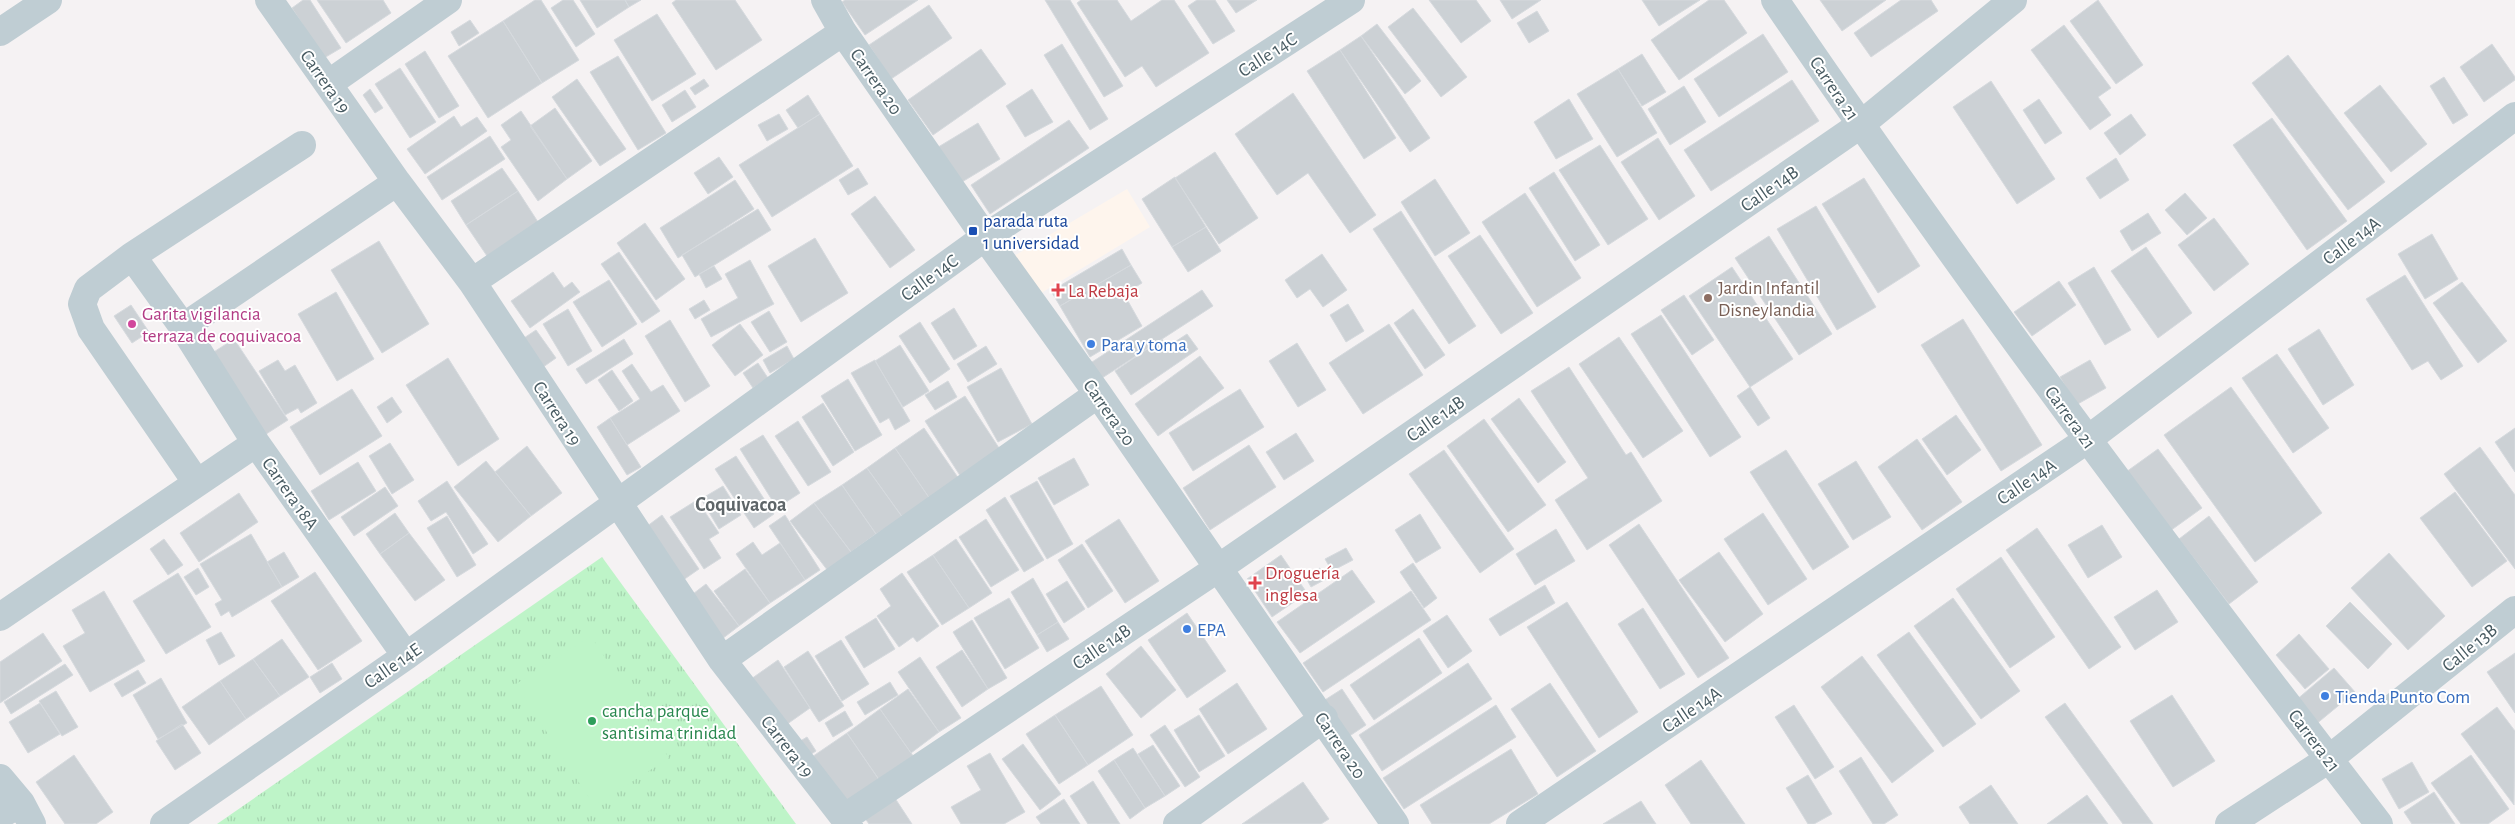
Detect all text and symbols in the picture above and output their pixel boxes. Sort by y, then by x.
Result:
street label: Calle 14C [1235,29,1301,81]
street label: Carrera 20 [846,45,905,118]
street label: Carrera 19 [296,47,353,117]
street label: Carrera 21 [1806,53,1862,124]
street label: Calle 14B [1737,163,1802,216]
place label: parada ruta 1 universidad [983,212,1079,253]
street label: Calle 14A [2320,214,2384,269]
marker: parada ruta 1 universidad [967,225,979,237]
street label: Calle 14C [898,251,962,305]
place label: Jardin Infantil Disneylandia [1718,279,1819,320]
place label: La Rebaja [1068,282,1139,301]
marker: La Rebaja [1052,284,1064,296]
marker: Jardin Infantil Disneylandia [1702,292,1714,304]
place label: Garita vigilancia terraza de coquivacoa [142,305,302,346]
marker: Garita vigilancia terraza de coquivacoa [126,318,138,330]
place label: Para y toma [1101,336,1187,355]
marker: Para y toma [1085,338,1097,350]
street label: Carrera 20 [1079,376,1138,449]
street label: Carrera 19 [529,378,585,450]
street label: Carrera 21 [2041,383,2099,453]
street label: Calle 14B [1403,393,1468,446]
street label: Carrera 18A [258,454,322,534]
street label: Calle 14A [1994,456,2060,509]
district label: Coquivacoa [695,495,787,515]
place label: Droguería inglesa [1265,564,1340,605]
marker: Droguería inglesa [1249,577,1261,589]
street label: Calle 13B [2439,620,2501,676]
street label: Calle 14B [1069,621,1134,674]
place label: EPA [1197,621,1226,640]
marker: EPA [1181,623,1193,635]
street label: Calle 14E [361,640,425,693]
street label: Calle 14A [1659,684,1725,737]
place label: Tienda Punto Com [2335,688,2470,707]
marker: Tienda Punto Com [2319,690,2331,702]
place label: cancha parque santisima trinidad [602,702,737,743]
street label: Carrera 21 [2284,706,2343,776]
street label: Carrera 20 [1311,709,1369,783]
street label: Carrera 19 [757,712,817,782]
marker: cancha parque santisima trinidad [586,715,598,727]

